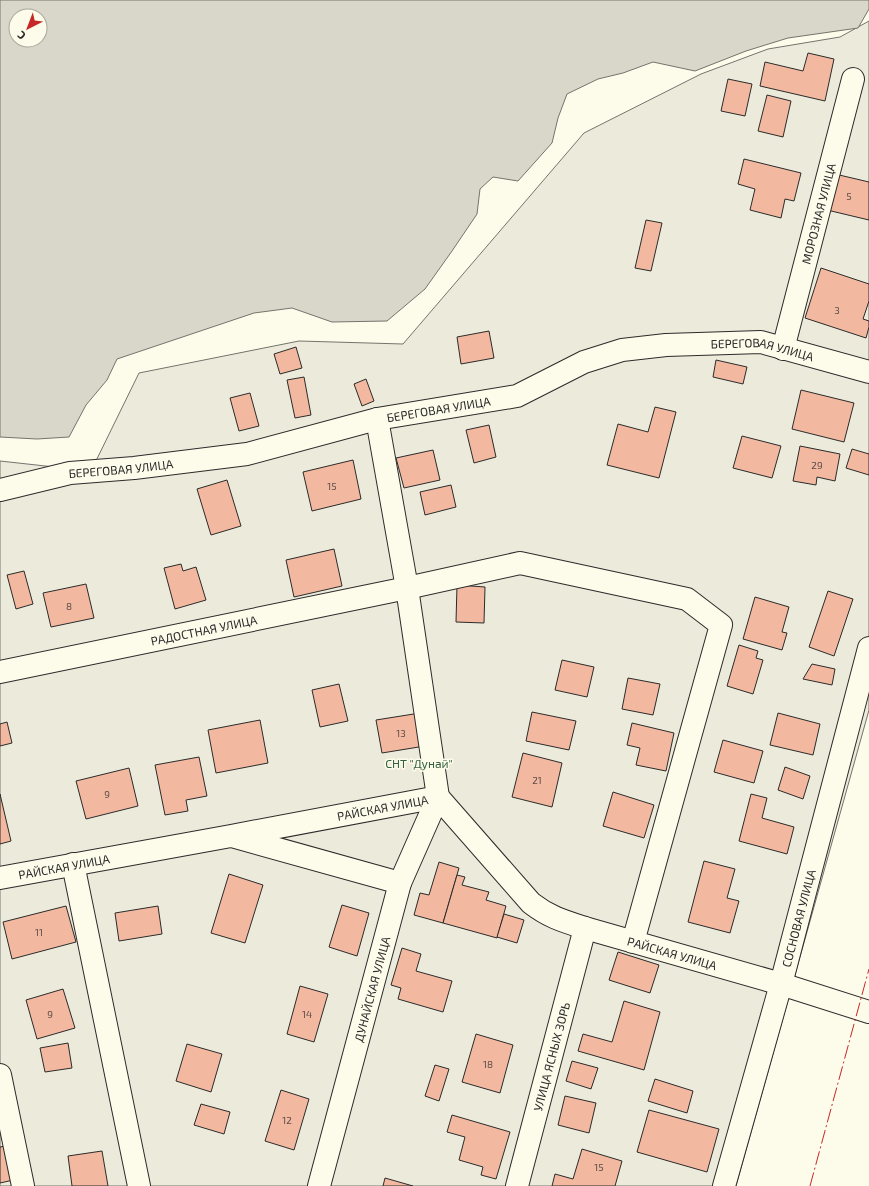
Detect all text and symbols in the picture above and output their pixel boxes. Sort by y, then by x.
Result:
north arrow [8,8,48,48]
text: С [14,28,28,43]
street label: МОРОЗНАЯ УЛИЦА [798,161,838,265]
house number: 5 [846,190,852,202]
house number: 3 [834,304,840,316]
street label: БЕРЕГОВАЯ УЛИЦА [710,335,816,363]
street label: БЕРЕГОВАЯ УЛИЦА [386,393,492,424]
street label: БЕРЕГОВАЯ УЛИЦА [68,456,174,480]
house number: 29 [811,459,823,471]
house number: 15 [327,480,337,492]
house number: 8 [66,600,72,612]
street label: РАДОСТНАЯ УЛИЦА [149,612,259,648]
house number: 13 [396,727,406,739]
park label: СНТ "Дунай" [385,756,453,771]
house number: 21 [532,774,542,786]
house number: 9 [104,788,110,800]
street label: РАЙСКАЯ УЛИЦА [336,792,430,823]
street label: РАЙСКАЯ УЛИЦА [17,851,111,882]
street label: СОСНОВАЯ УЛИЦА [779,867,818,969]
house number: 11 [35,926,43,938]
street label: РАЙСКАЯ УЛИЦА [626,933,719,972]
street label: ДУНАЙСКАЯ УЛИЦА [351,934,393,1043]
street label: УЛИЦА ЯСНЫХ ЗОРЬ [530,1000,572,1112]
house number: 9 [47,1008,53,1020]
house number: 14 [302,1008,312,1020]
house number: 18 [483,1058,493,1070]
house number: 12 [282,1114,292,1126]
house number: 15 [594,1161,604,1173]

